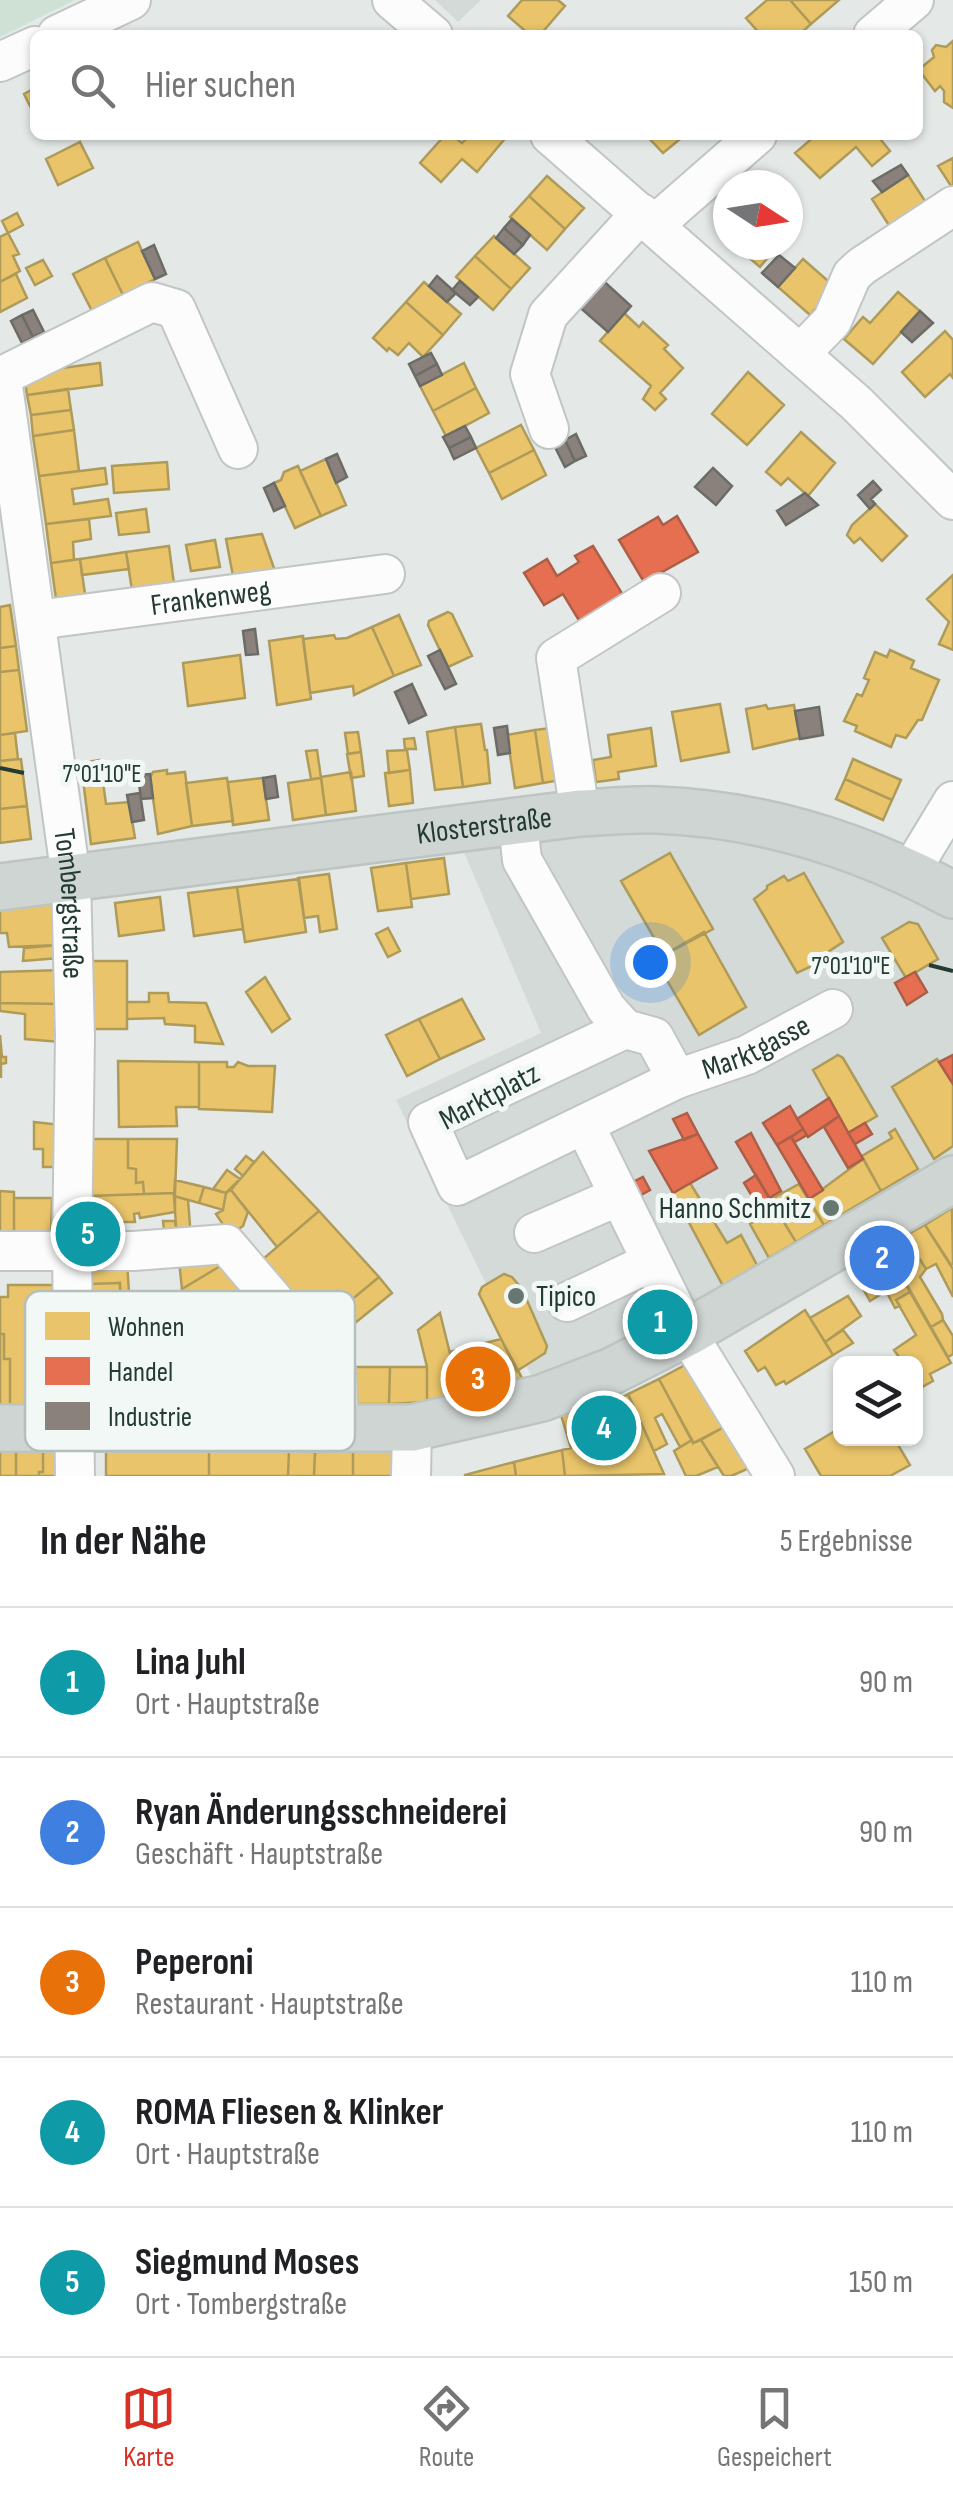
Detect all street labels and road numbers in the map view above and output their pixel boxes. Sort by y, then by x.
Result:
street label: Frankenweg [149,572,273,624]
street label: Klosterstraße [414,800,554,853]
street label: Tombergstraße [45,826,91,979]
street label: Marktgasse [697,1008,816,1088]
street label: Marktplatz [433,1055,546,1138]

